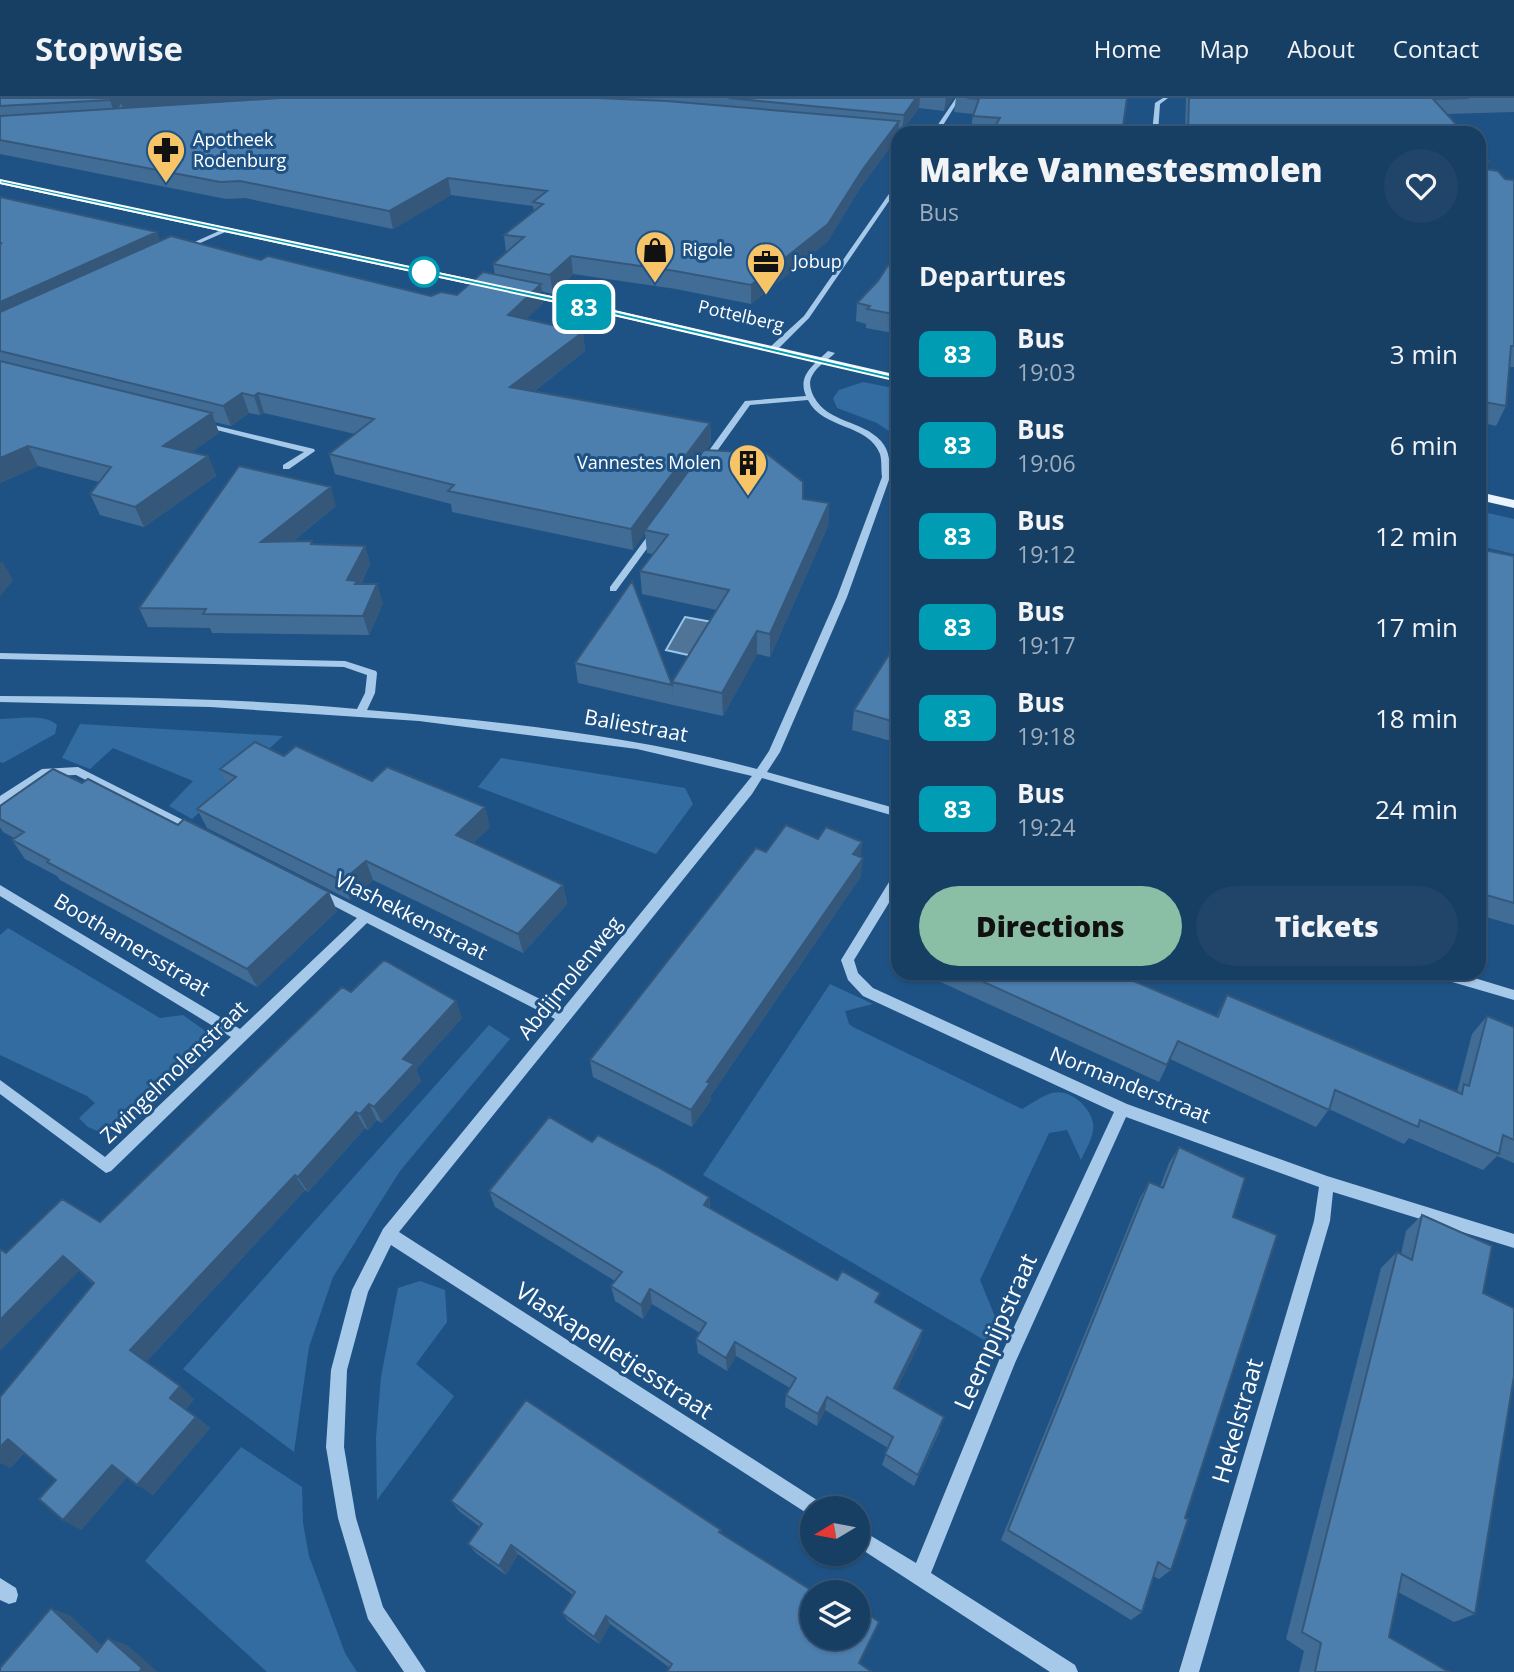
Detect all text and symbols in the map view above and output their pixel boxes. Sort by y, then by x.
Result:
text: Stopwise [35,26,183,71]
text: Home [1094,32,1162,65]
text: Map [1200,32,1249,65]
text: About [1287,32,1355,65]
text: Contact [1393,32,1479,65]
place label: Apotheek Rodenburg [193,127,287,172]
pharmacy icon: Apotheek Rodenburg [145,129,187,184]
text: Marke Vannestesmolen [919,147,1323,192]
button: heart [1384,149,1458,223]
text: Bus [919,196,959,228]
shop icon: Rigole [634,229,676,284]
place label: Rigole [682,237,733,261]
office icon: Jobup [745,241,787,296]
place label: Jobup [791,249,842,273]
unlabelled marker [409,257,439,287]
text: Departures [919,258,1066,294]
line badge: 83 [552,284,616,330]
text: 83 [570,290,598,323]
street label: Pottelberg [696,294,787,337]
text: Bus [1017,320,1064,356]
text: 3 min [1390,336,1458,372]
text: 83 [944,337,971,370]
text: 19:03 [1017,356,1076,388]
text: Bus [1017,411,1064,447]
text: 6 min [1390,427,1458,463]
text: 83 [944,428,971,461]
building icon: Vannestes Molen [727,442,769,497]
text: 19:06 [1017,447,1076,479]
place label: Vannestes Molen [577,450,721,474]
text: Bus [1017,502,1064,538]
text: 12 min [1375,518,1458,554]
text: 83 [944,519,971,552]
text: 19:12 [1017,538,1076,570]
text: Bus [1017,593,1064,629]
text: 17 min [1375,609,1458,645]
text: 83 [944,610,971,643]
text: 19:17 [1017,629,1076,661]
text: Bus [1017,684,1064,720]
text: 18 min [1375,700,1458,736]
text: 83 [944,701,971,734]
street label: Baliestraat [582,702,690,748]
text: 19:18 [1017,720,1076,752]
text: Bus [1017,775,1064,811]
text: 24 min [1375,791,1458,827]
text: 83 [944,792,971,825]
text: 19:24 [1017,811,1076,843]
street label: Vlashekkenstraat [330,865,493,966]
street label: Boothamersstraat [49,886,216,1002]
button: Directions [919,886,1182,966]
button: Tickets [1196,886,1458,966]
street label: Abdijmolenweg [511,910,628,1045]
street label: Zwingelmolenstraat [94,994,253,1149]
street label: Normanderstraat [1046,1039,1215,1129]
street label: Leempijpstraat [945,1248,1044,1415]
street label: Vlaskapelletjesstraat [510,1273,720,1426]
street label: Hekelstraat [1203,1354,1270,1487]
north arrow [800,1496,870,1566]
map controls [800,1496,870,1650]
button: layers [800,1580,870,1650]

